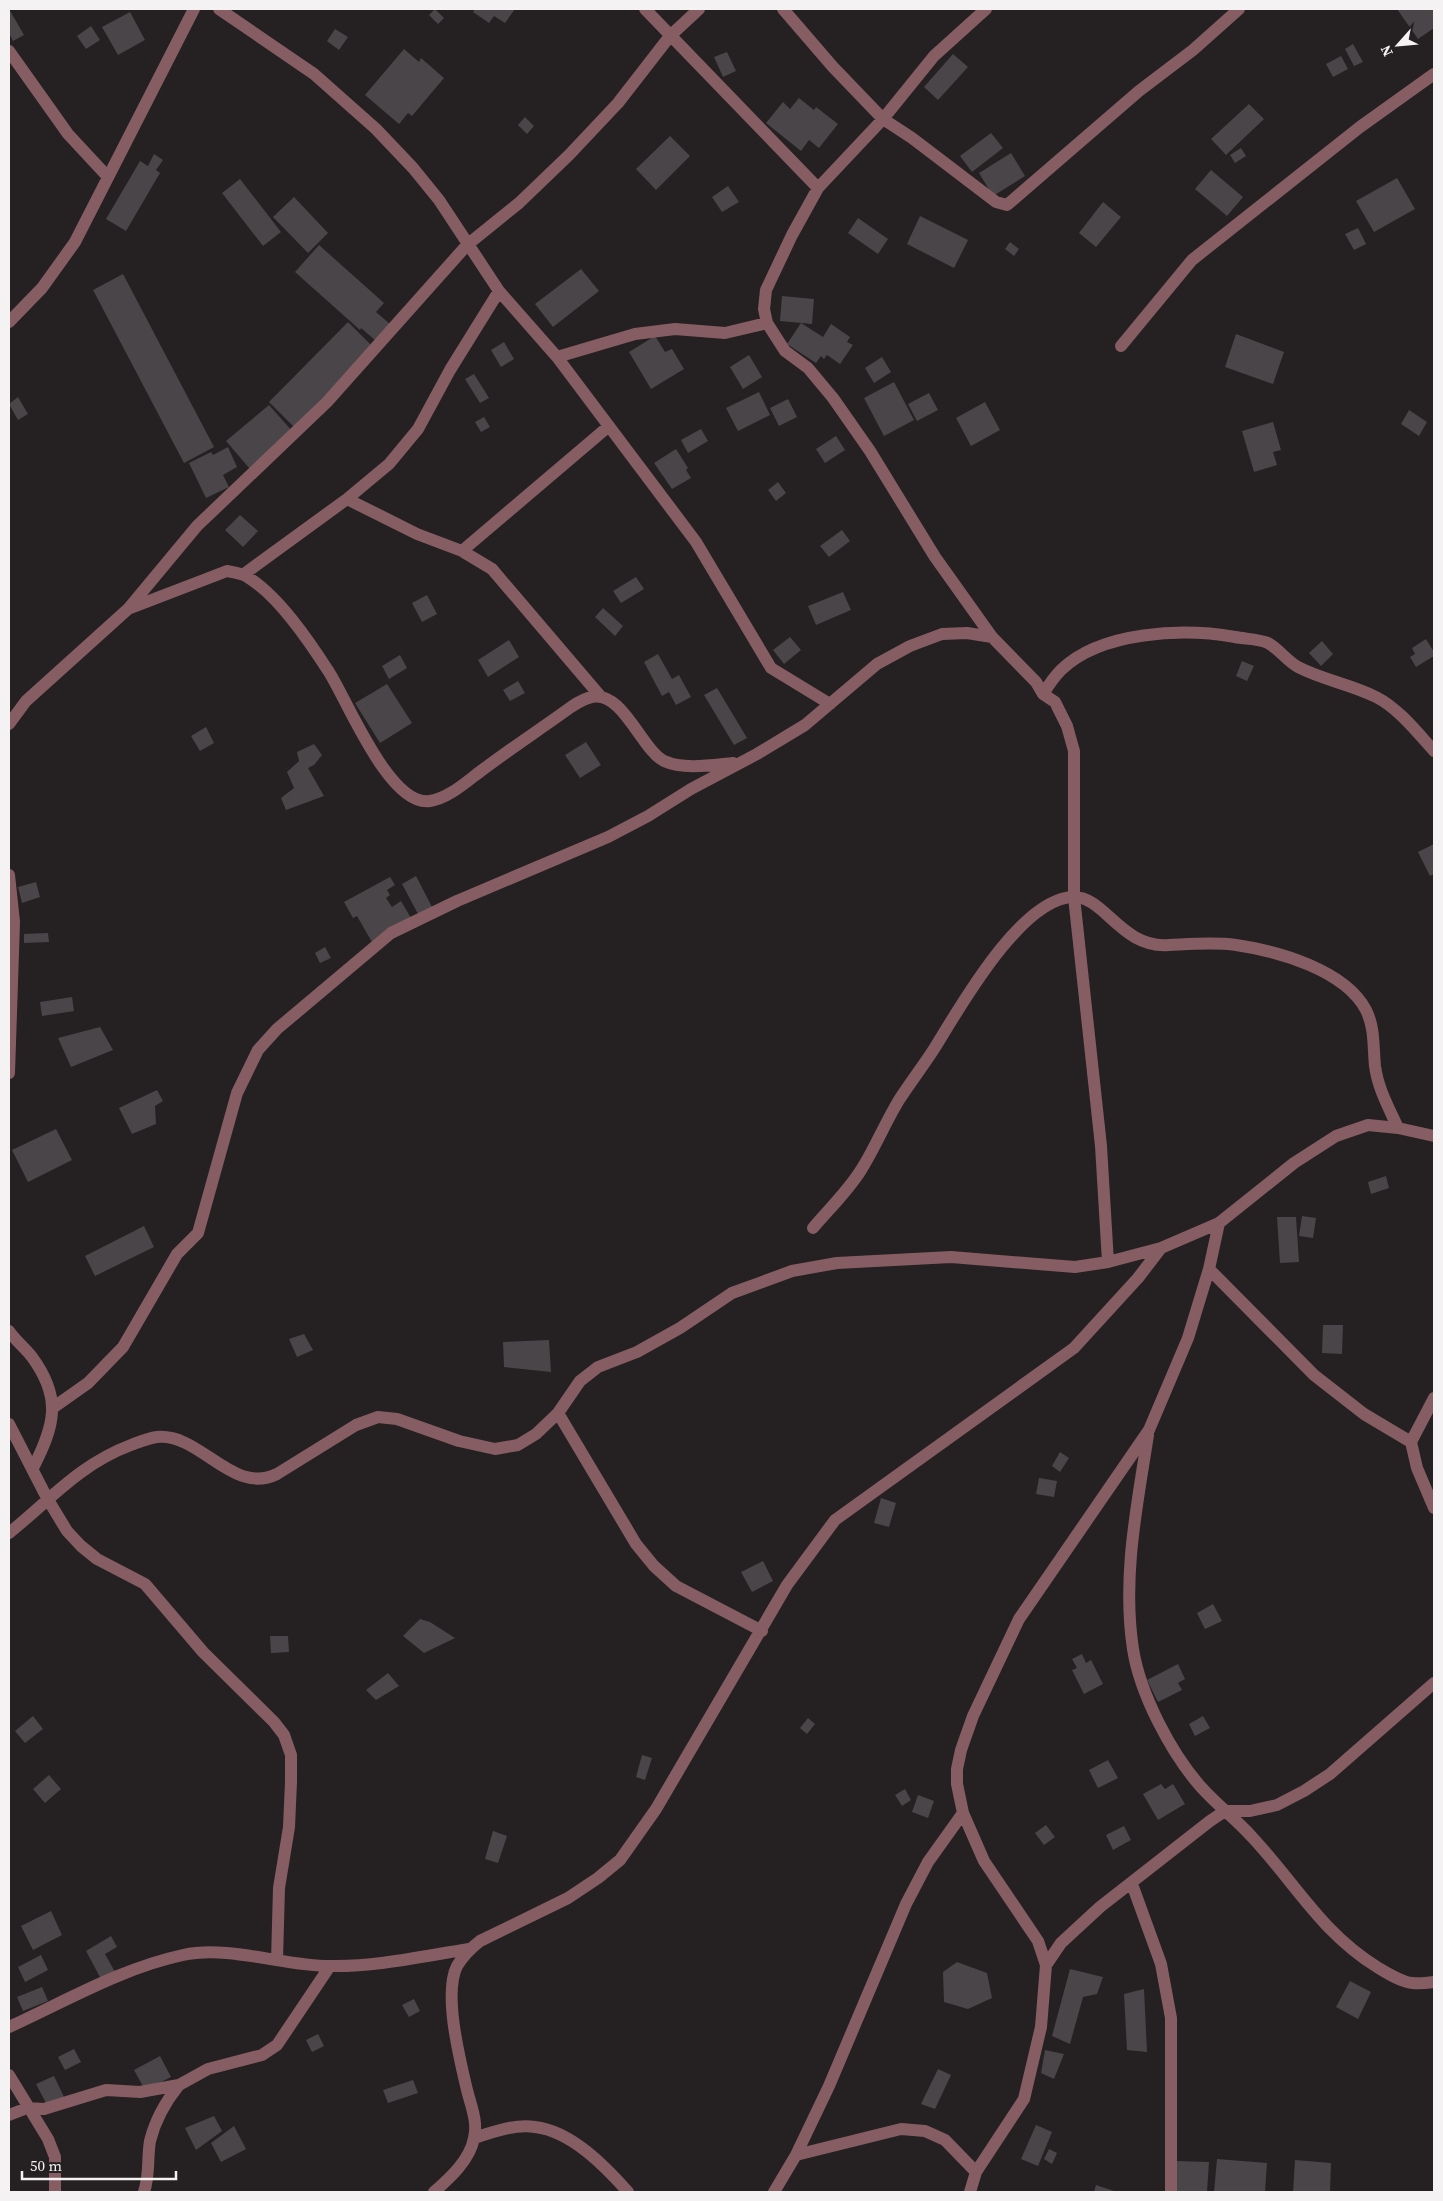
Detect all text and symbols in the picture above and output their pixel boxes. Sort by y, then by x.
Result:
north arrow [1373,20,1423,70]
text: N [1375,42,1398,60]
scale bar [22,2148,176,2180]
text: 50 m [30,2155,62,2176]

